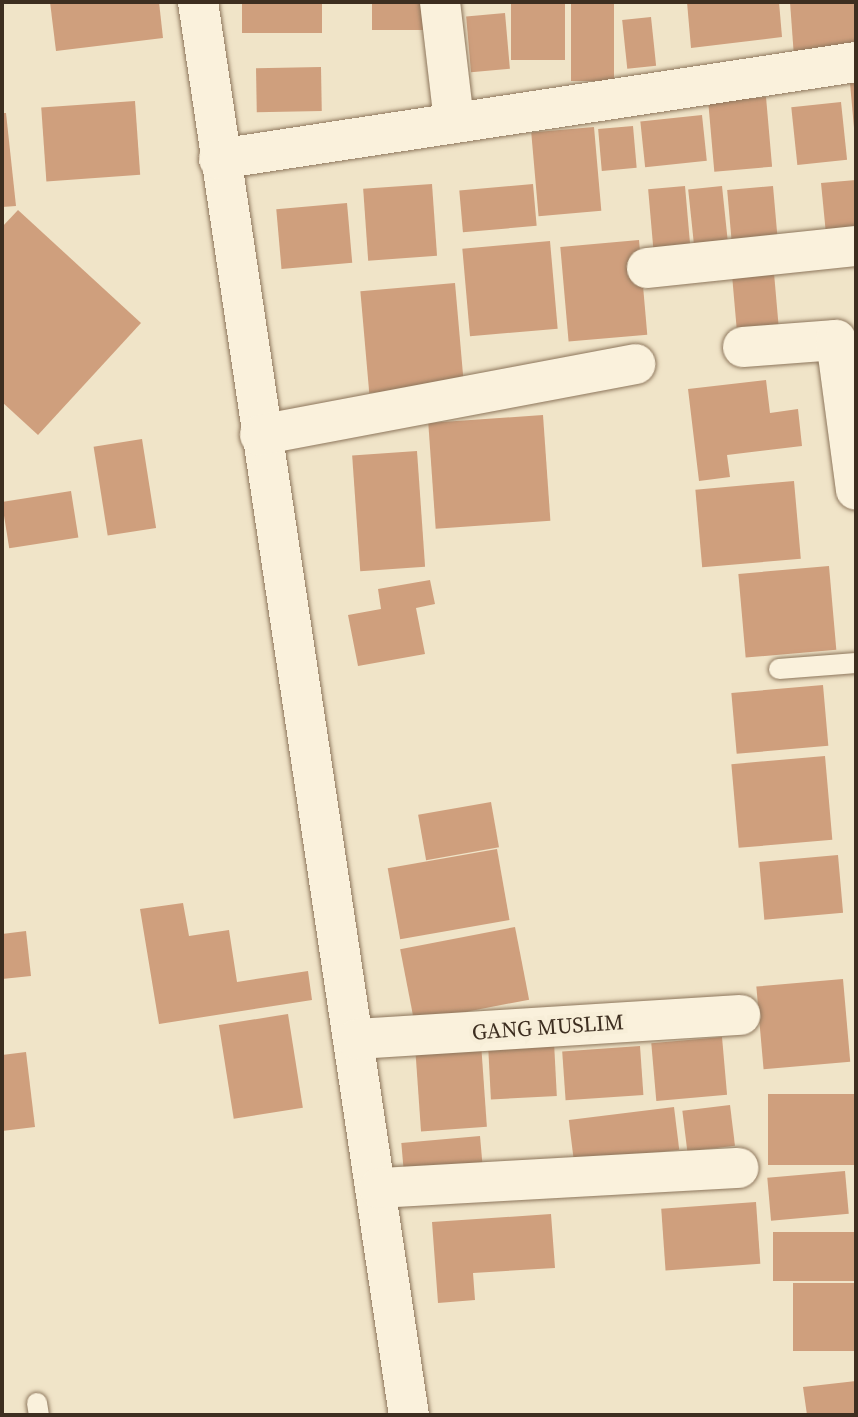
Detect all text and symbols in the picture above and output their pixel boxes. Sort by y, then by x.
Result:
street label: GANG MUSLIM [471,1009,625,1045]

